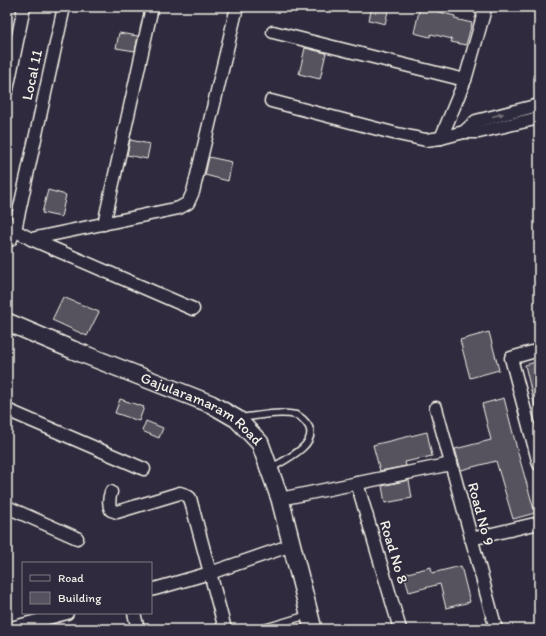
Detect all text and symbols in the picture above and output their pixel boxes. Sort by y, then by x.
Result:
street label: Local 11 [18,48,46,102]
one-way arrow [492,112,504,118]
street label: Gajularamaram Road [138,368,267,450]
street label: Road No 9 [464,480,498,548]
street label: Road No 8 [376,518,412,586]
legend [22,562,152,614]
text: Road [58,571,84,585]
text: Building [58,591,102,605]

